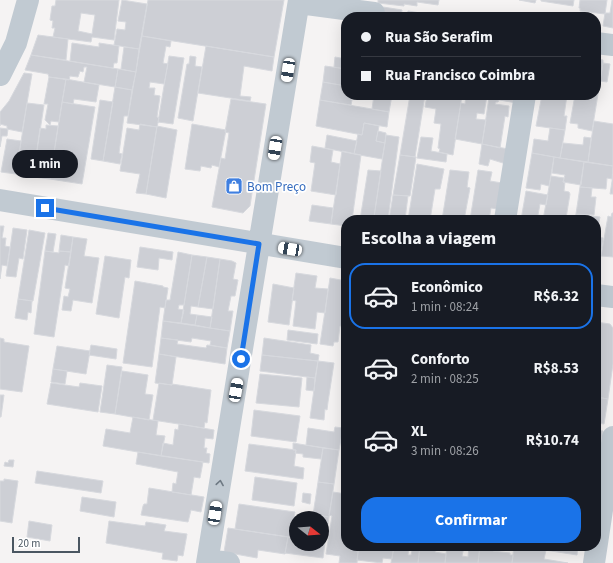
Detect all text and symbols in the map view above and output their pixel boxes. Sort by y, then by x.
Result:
text: Rua São Serafim [385,27,493,48]
car [280,57,296,83]
text: Rua Francisco Coimbra [385,65,535,86]
car [267,135,283,161]
callout: 1 min [12,150,78,178]
text: 1 min [29,155,61,173]
shop icon: Bom Preço [224,176,244,196]
place label: Bom Preço [247,178,306,196]
route end [36,199,54,217]
text: Escolha a viagem [361,226,496,251]
car [277,241,303,257]
text: Econômico [411,277,483,298]
icon: car [363,278,399,314]
text: R$6.32 [534,286,579,307]
text: 1 min · 08:24 [411,298,479,316]
text: Conforto [411,349,470,370]
route start [232,350,250,368]
icon: car [363,350,399,386]
text: R$8.53 [534,358,579,379]
text: 2 min · 08:25 [411,370,479,388]
car [228,377,244,403]
text: XL [411,421,427,442]
icon: car [363,422,399,458]
text: R$10.74 [526,430,579,451]
text: 3 min · 08:26 [411,442,479,460]
one-way arrow [215,480,224,486]
button: Confirmar [361,497,581,543]
car [207,500,223,526]
north arrow [289,511,329,551]
map controls [289,511,329,551]
scale bar [12,535,80,554]
text: 20 m [18,536,40,551]

